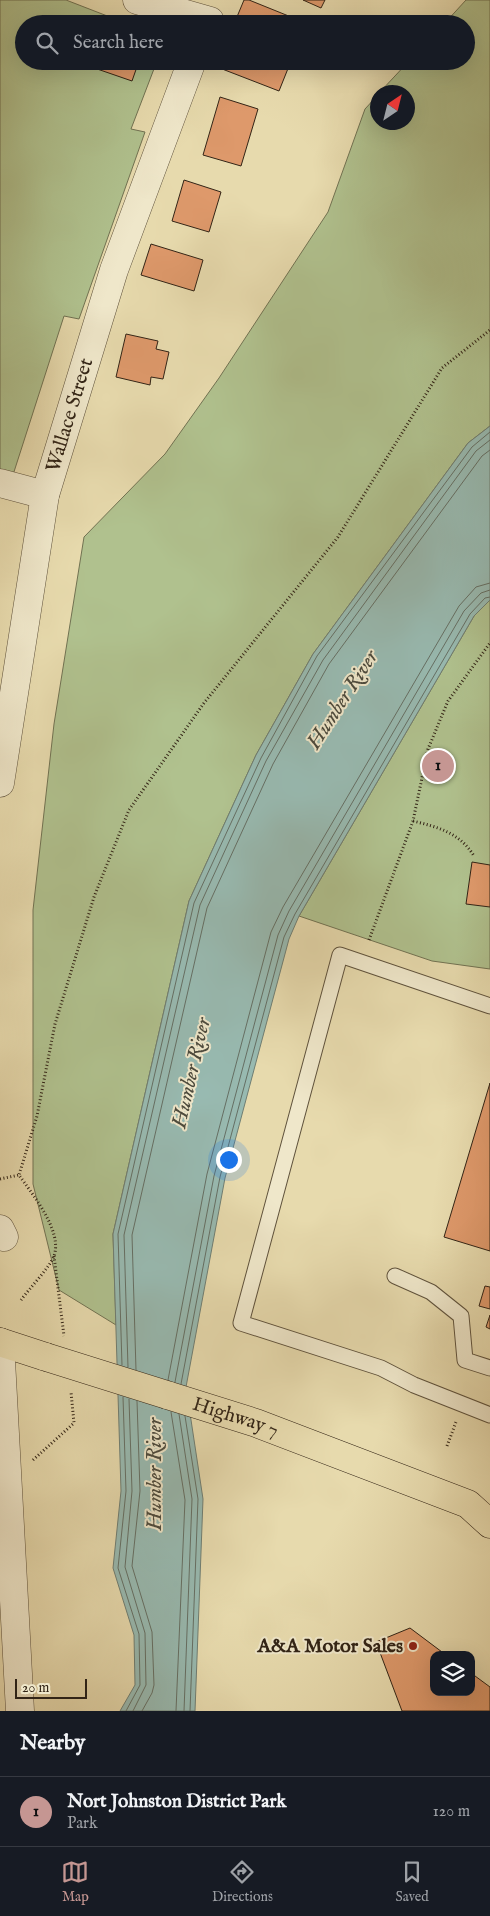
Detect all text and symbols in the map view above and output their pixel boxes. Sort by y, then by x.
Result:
search box [15,15,475,70]
icon: search [33,29,61,57]
text: Search here [73,31,164,55]
north arrow [370,85,415,130]
street label: Wallace Street [40,355,99,475]
water label: Humber River [301,645,385,755]
pin: 1 [422,747,454,785]
water label: Humber River [166,1014,218,1132]
your location [216,1147,242,1173]
street label: Highway 7 [190,1391,282,1443]
water label: Humber River [142,1417,169,1531]
place label: A&A Motor Sales [256,1634,403,1659]
marker: A&A Motor Sales [407,1640,419,1652]
map controls [430,1651,475,1696]
button: layers [430,1651,475,1696]
scale bar [15,1676,88,1699]
text: 20 m [22,1679,49,1697]
text: Nearby [20,1730,85,1757]
text: Nort Johnston District Park [67,1790,286,1814]
text: 1 [33,1802,39,1822]
text: 120 m [433,1802,470,1822]
text: Park [67,1814,97,1834]
tab: Map [61,1858,89,1906]
tab: Directions [212,1858,273,1906]
tab: Saved [396,1858,429,1906]

